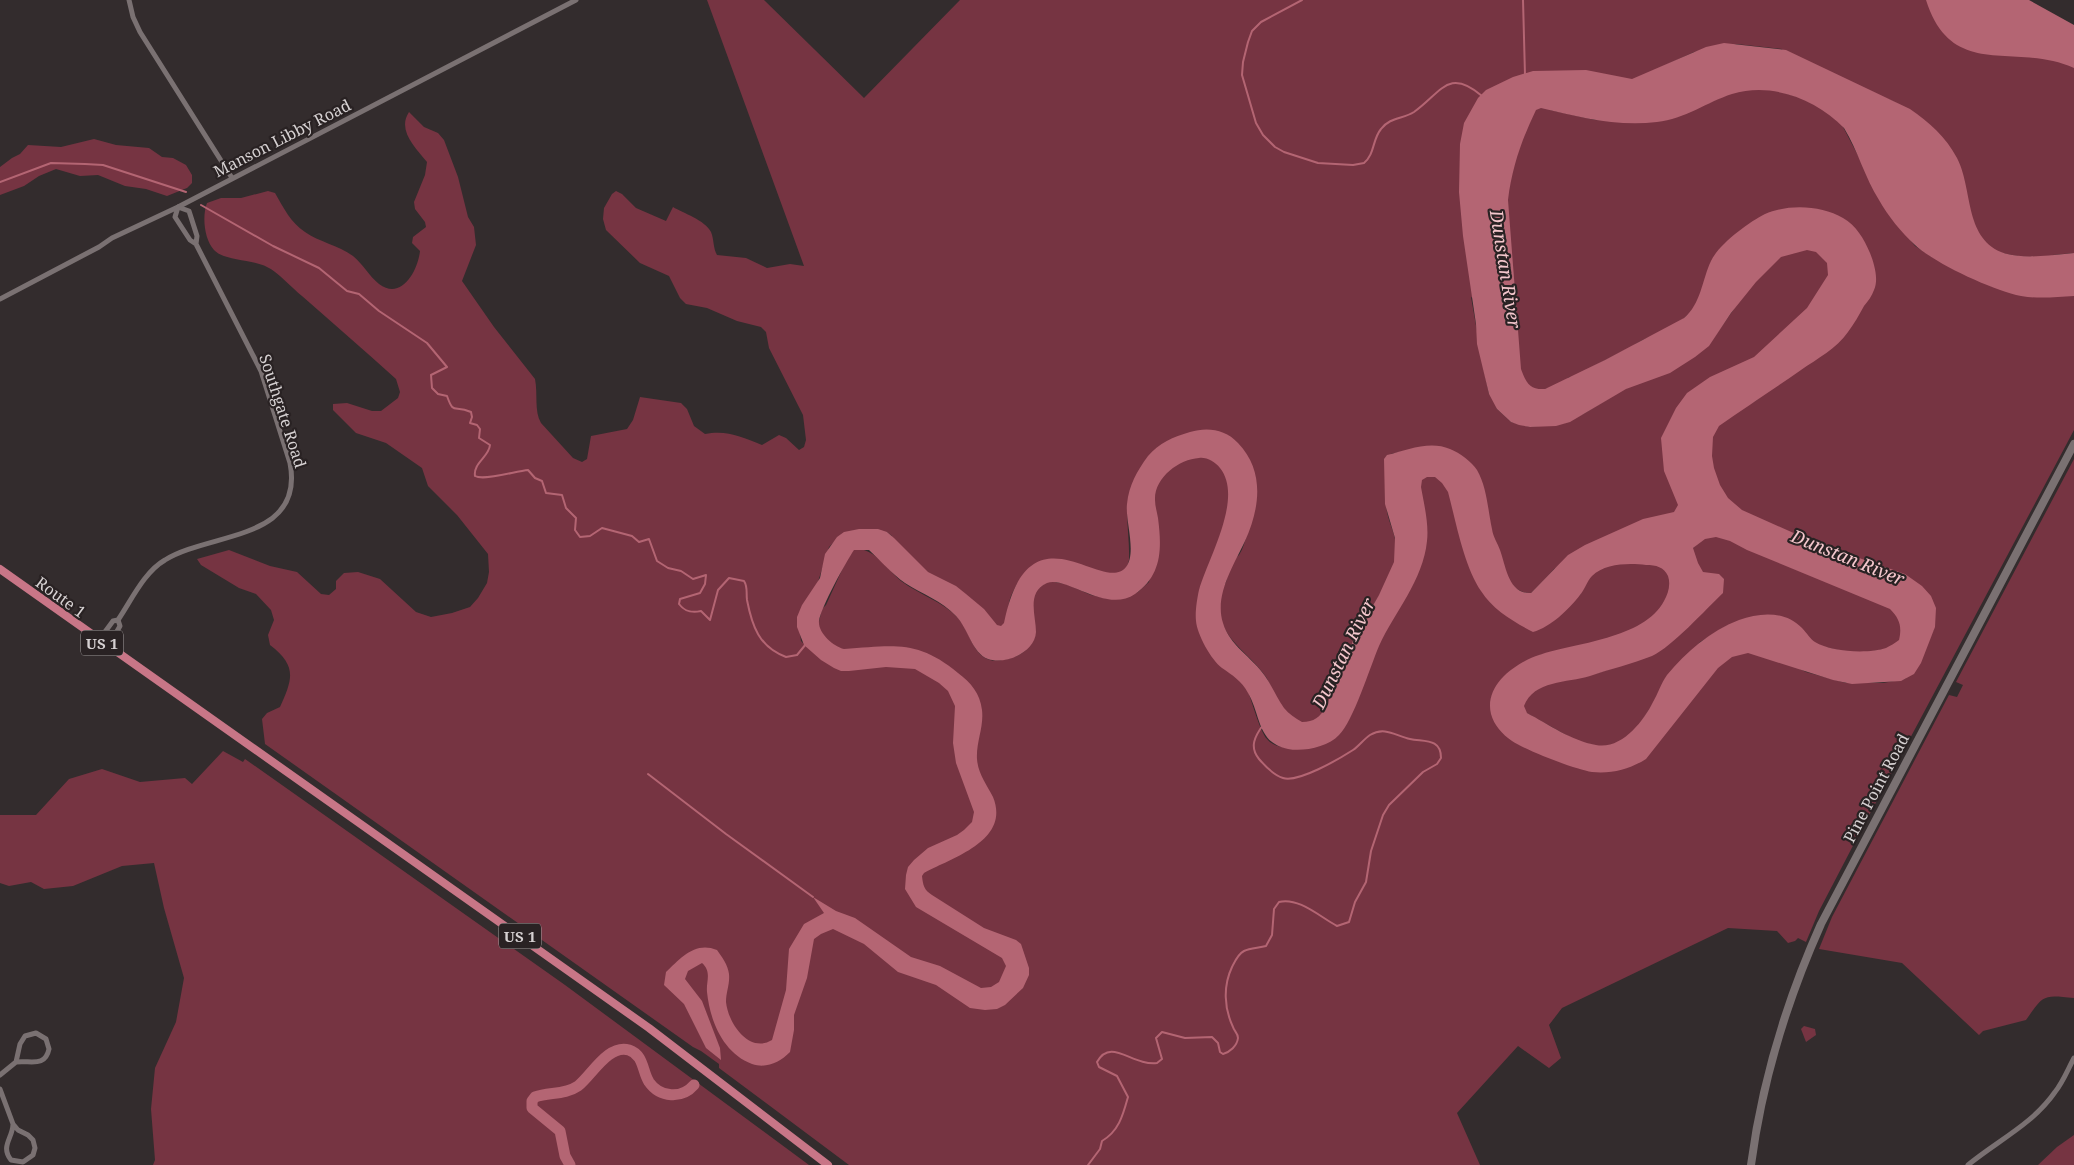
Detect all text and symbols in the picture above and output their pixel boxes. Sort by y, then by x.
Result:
street label: Manson Libby Road [210,94,355,182]
water label: Dunstan River [1485,207,1527,331]
street label: Southgate Road [254,351,312,471]
water label: Dunstan River [1787,523,1909,591]
street label: Route 1 [31,571,91,623]
water label: Dunstan River [1305,593,1380,713]
road number: US 1 [81,630,123,656]
street label: Pine Point Road [1838,729,1914,846]
road number: US 1 [499,924,541,948]

